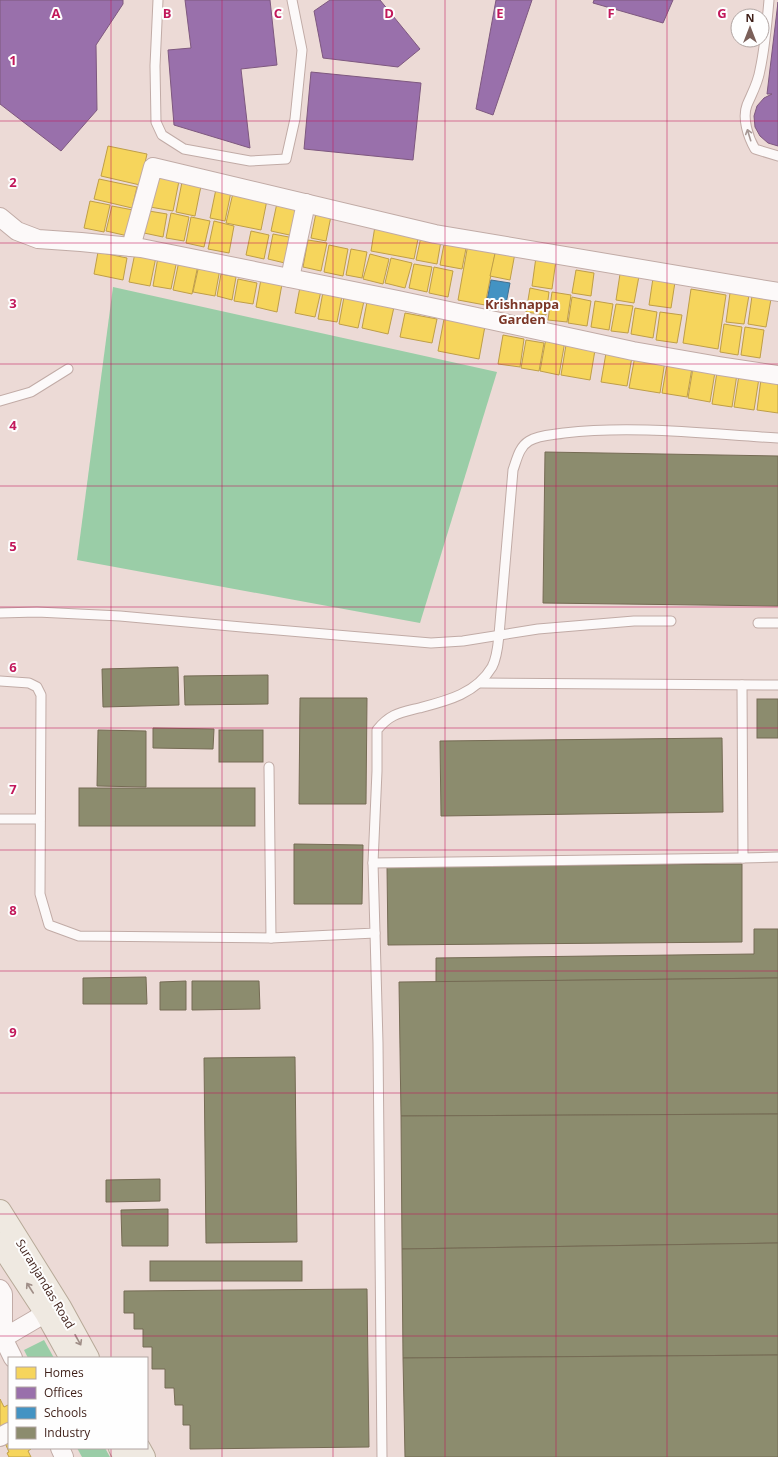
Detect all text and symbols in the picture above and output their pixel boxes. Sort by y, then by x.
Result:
text: A [52,4,61,22]
text: B [163,4,172,22]
text: C [274,4,282,22]
text: D [384,4,394,22]
text: E [496,4,504,22]
text: F [607,4,615,22]
text: G [717,4,727,22]
north arrow [730,8,770,48]
text: N [746,10,754,25]
text: 1 [9,51,17,69]
one-way arrow [745,129,752,142]
text: 2 [9,173,17,191]
text: 3 [9,294,17,312]
district label: Krishnappa Garden [485,295,559,328]
text: 4 [9,416,17,434]
text: 5 [9,537,17,555]
text: 6 [9,658,17,676]
text: 7 [9,780,17,798]
text: 8 [9,901,17,919]
text: 9 [9,1023,17,1041]
street label: Suranjandas Road [12,1236,79,1332]
one-way arrow [26,1283,34,1294]
one-way arrow [75,1334,83,1346]
legend [8,1357,148,1449]
text: Homes [44,1364,84,1381]
text: Offices [44,1384,83,1401]
text: Schools [44,1404,87,1421]
text: Industry [44,1424,91,1441]

